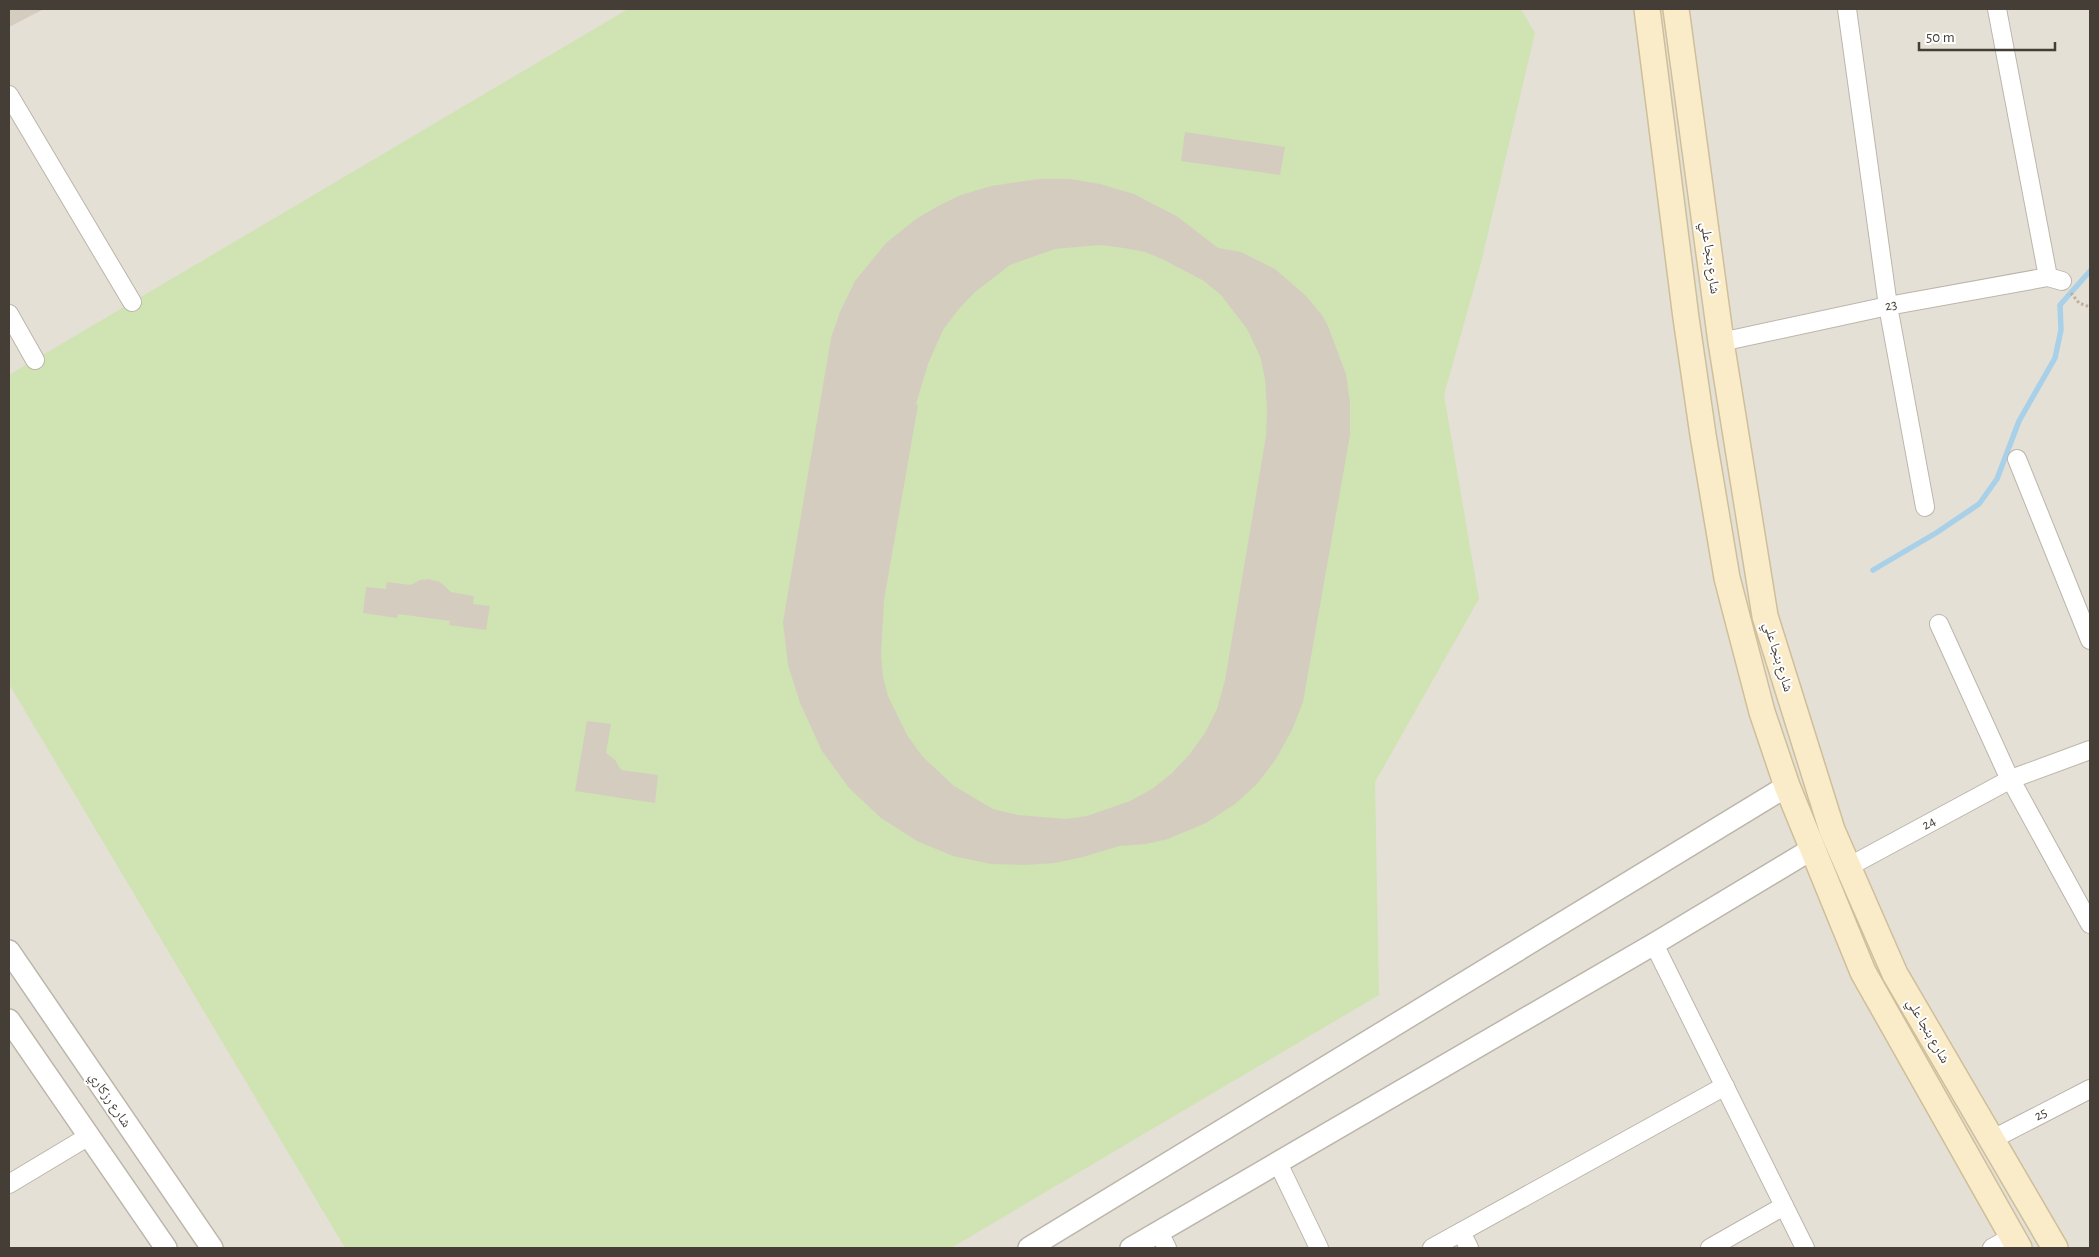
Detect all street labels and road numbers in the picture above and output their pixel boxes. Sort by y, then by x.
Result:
street label: شارع بنجا علي [1695,221,1722,295]
street label: 23 [1884,297,1899,313]
street label: شارع بنجا علي [1757,620,1795,695]
street label: 24 [1920,814,1938,833]
street label: شارع بنجا علي [1901,996,1952,1068]
street label: شارع رزكاري [84,1070,133,1132]
street label: 25 [2032,1105,2050,1123]

